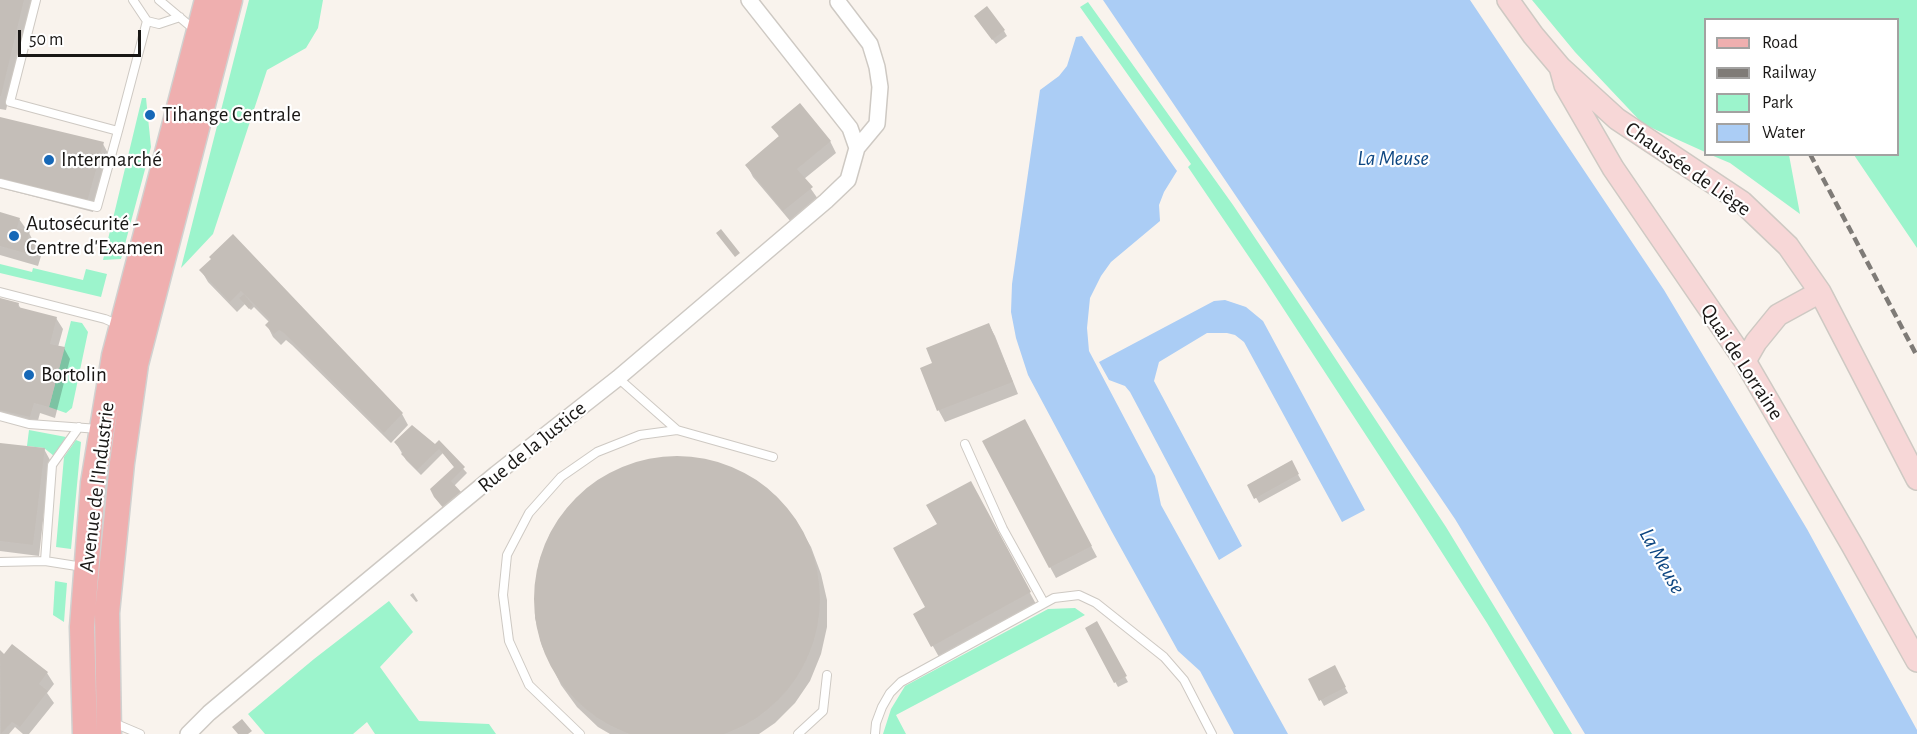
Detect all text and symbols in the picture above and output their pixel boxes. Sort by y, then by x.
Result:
scale bar [21,18,144,56]
legend [1704,18,1899,156]
text: 50 m [29,31,63,49]
text: Road [1762,34,1798,52]
text: Railway [1762,64,1816,82]
text: Park [1762,94,1793,112]
place label: Tihange Centrale [162,102,301,128]
marker: Tihange Centrale [143,108,157,122]
street label: Chaussée de Liège [1620,116,1756,222]
text: Water [1762,124,1805,142]
water label: La Meuse [1357,145,1429,171]
place label: Intermarché [61,147,162,173]
marker: Intermarché [42,153,56,167]
place label: Autosécurité - Centre d'Examen [26,211,164,261]
marker: Autosécurité - Centre d'Examen [7,229,21,243]
street label: Quai de Lorraine [1695,299,1789,425]
place label: Bortolin [41,362,107,388]
marker: Bortolin [22,368,36,382]
street label: Rue de la Justice [473,396,591,498]
street label: Avenue de l'Industrie [74,400,120,574]
water label: La Meuse [1633,523,1691,599]

